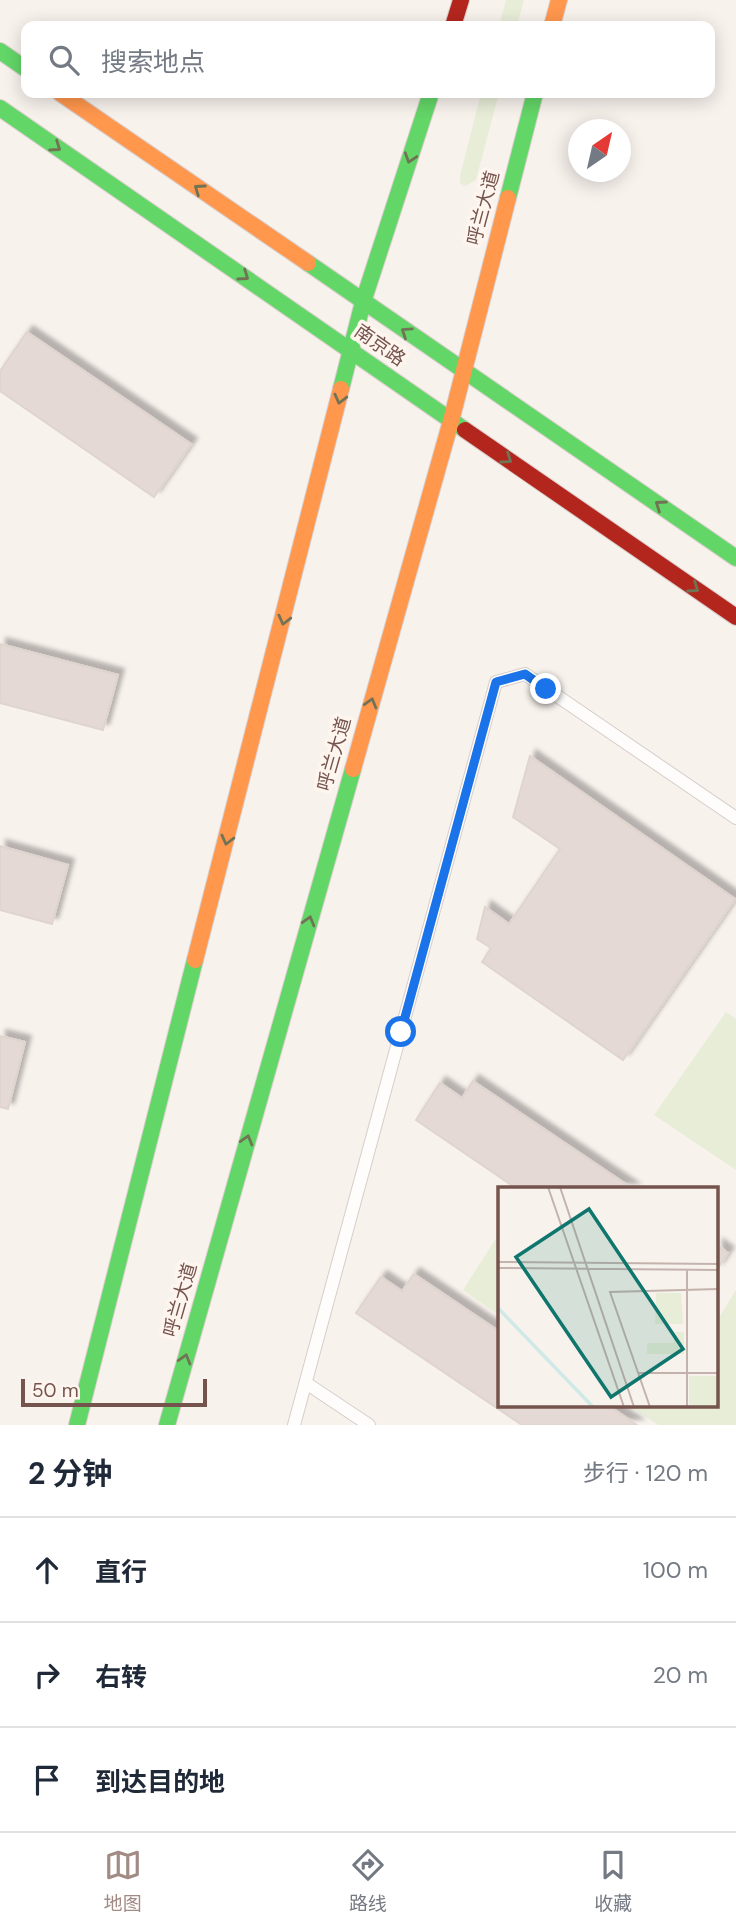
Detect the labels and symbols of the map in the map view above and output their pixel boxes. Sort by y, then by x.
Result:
north arrow [568,119,631,182]
one-way arrow [48,139,61,151]
one-way arrow [404,151,418,163]
street label: 呼兰大道 [461,168,505,248]
one-way arrow [194,185,207,197]
one-way arrow [236,268,249,280]
street label: 南京路 [349,318,411,372]
one-way arrow [401,328,414,340]
one-way arrow [334,393,348,405]
one-way arrow [499,451,512,463]
one-way arrow [654,501,667,514]
one-way arrow [686,580,699,592]
one-way arrow [277,614,292,626]
route end [530,673,561,704]
one-way arrow [363,697,377,709]
street label: 呼兰大道 [312,714,356,794]
one-way arrow [221,834,235,846]
one-way arrow [301,916,315,928]
route start [385,1016,416,1047]
one-way arrow [239,1135,253,1147]
inset map [498,1187,718,1408]
street label: 呼兰大道 [158,1260,202,1340]
one-way arrow [177,1354,192,1366]
scale bar [21,1376,206,1408]

